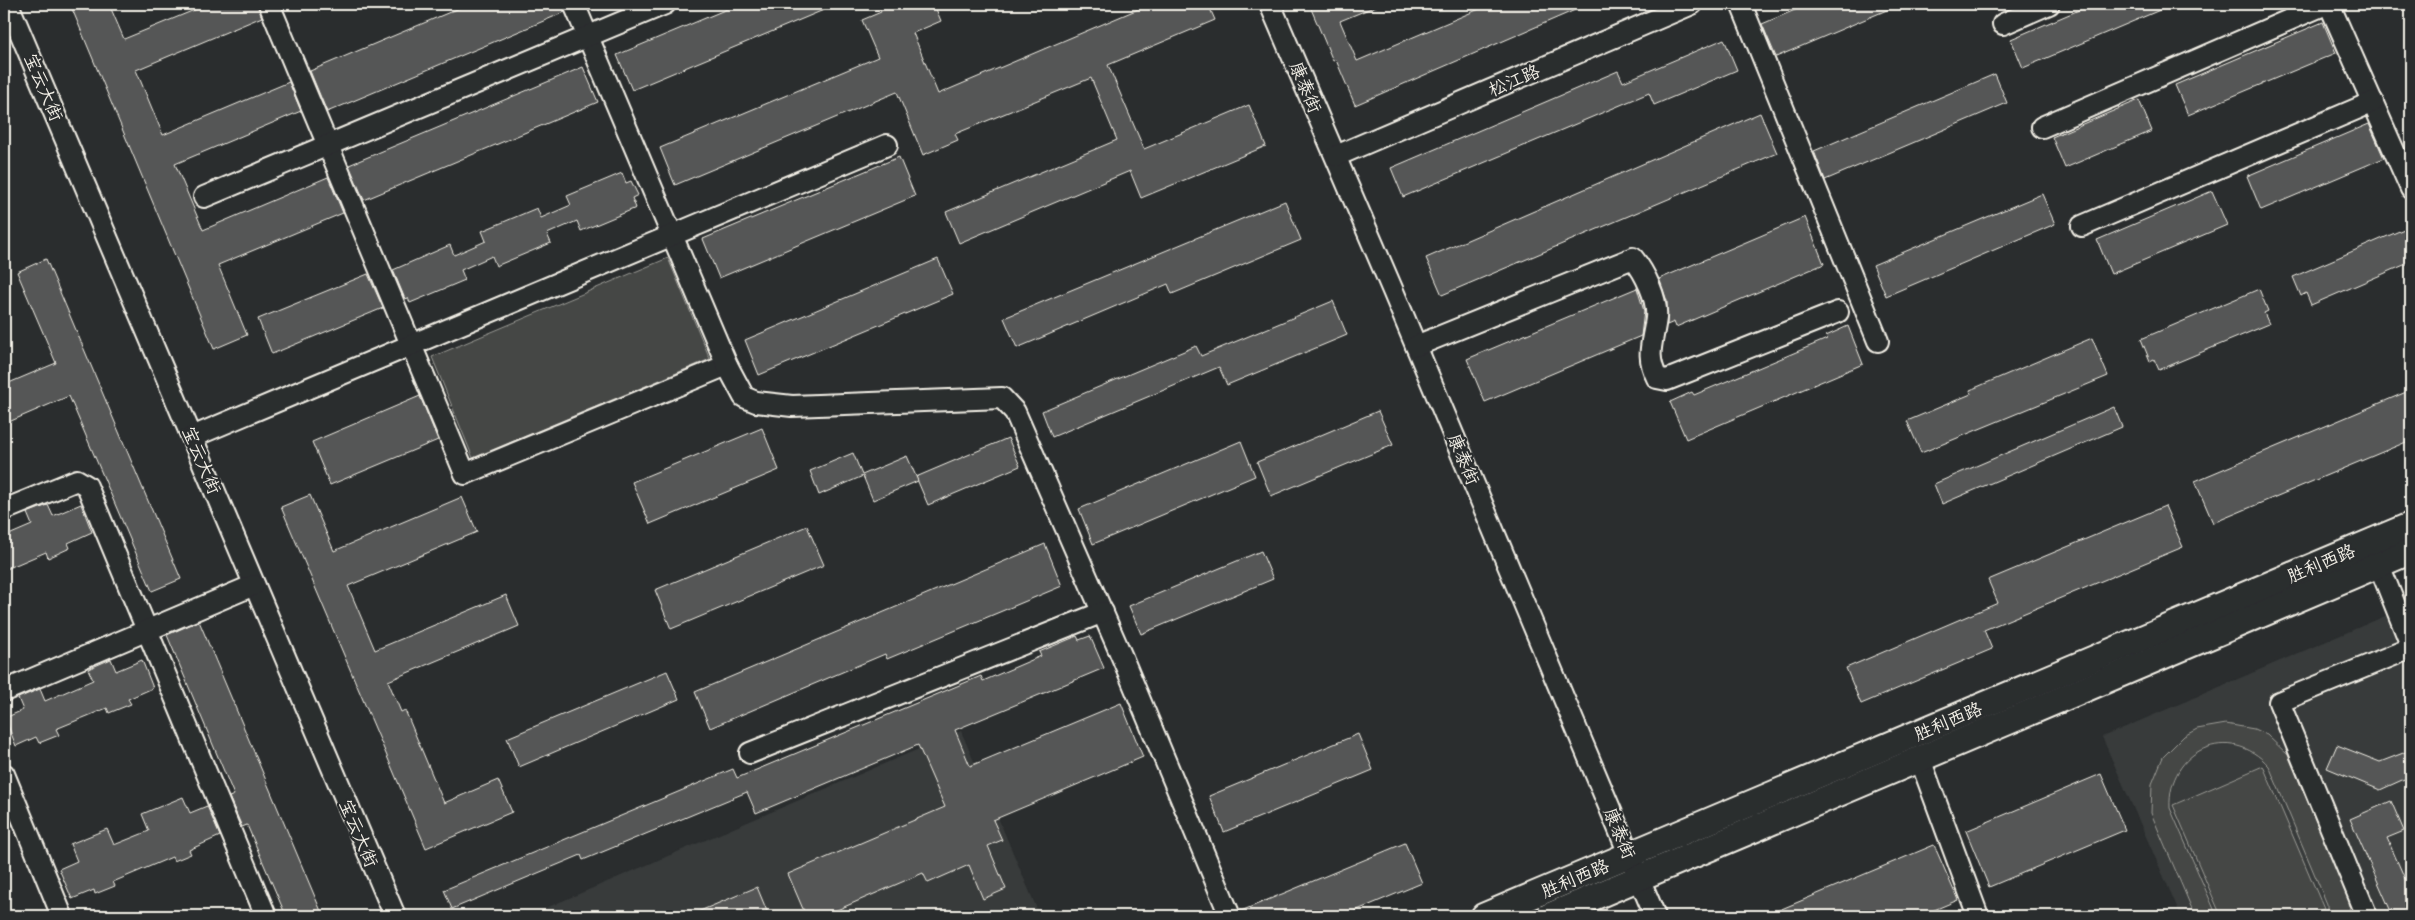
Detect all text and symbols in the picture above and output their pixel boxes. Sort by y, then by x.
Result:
street label: 宝云大街 [18,49,70,125]
street label: 康泰街 [1284,57,1328,117]
street label: 松江路 [1484,58,1544,102]
street label: 宝云大街 [176,422,228,498]
street label: 康泰街 [1442,429,1486,489]
street label: 胜利西路 [2283,537,2359,589]
street label: 胜利西路 [1910,695,1986,747]
street label: 宝云大街 [333,795,385,871]
street label: 康泰街 [1598,803,1642,863]
street label: 胜利西路 [1537,852,1613,904]

